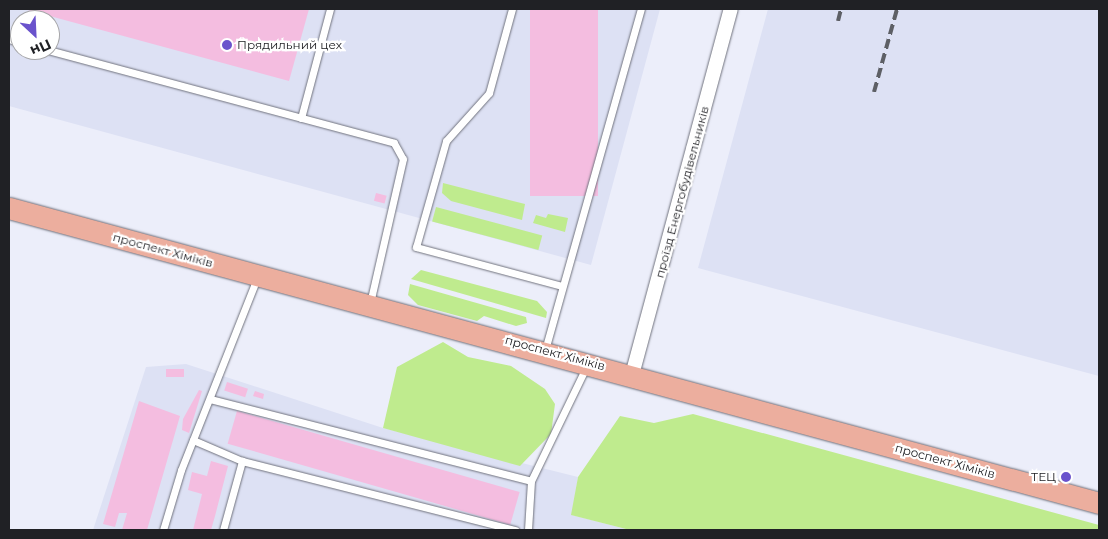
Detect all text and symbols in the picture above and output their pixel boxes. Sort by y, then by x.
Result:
north arrow [10,10,60,60]
text: Пн [28,35,54,60]
place label: Прядильний цех [237,38,342,52]
marker: Прядильний цех [221,39,233,51]
street label: проїзд Енергобудівельників [652,105,712,279]
street label: проспект Хіміків [111,230,215,270]
street label: проспект Хіміків [503,333,607,373]
street label: проспект Хіміків [893,441,997,481]
place label: ТЕЦ [1031,470,1056,484]
marker: ТЕЦ [1060,471,1072,483]

